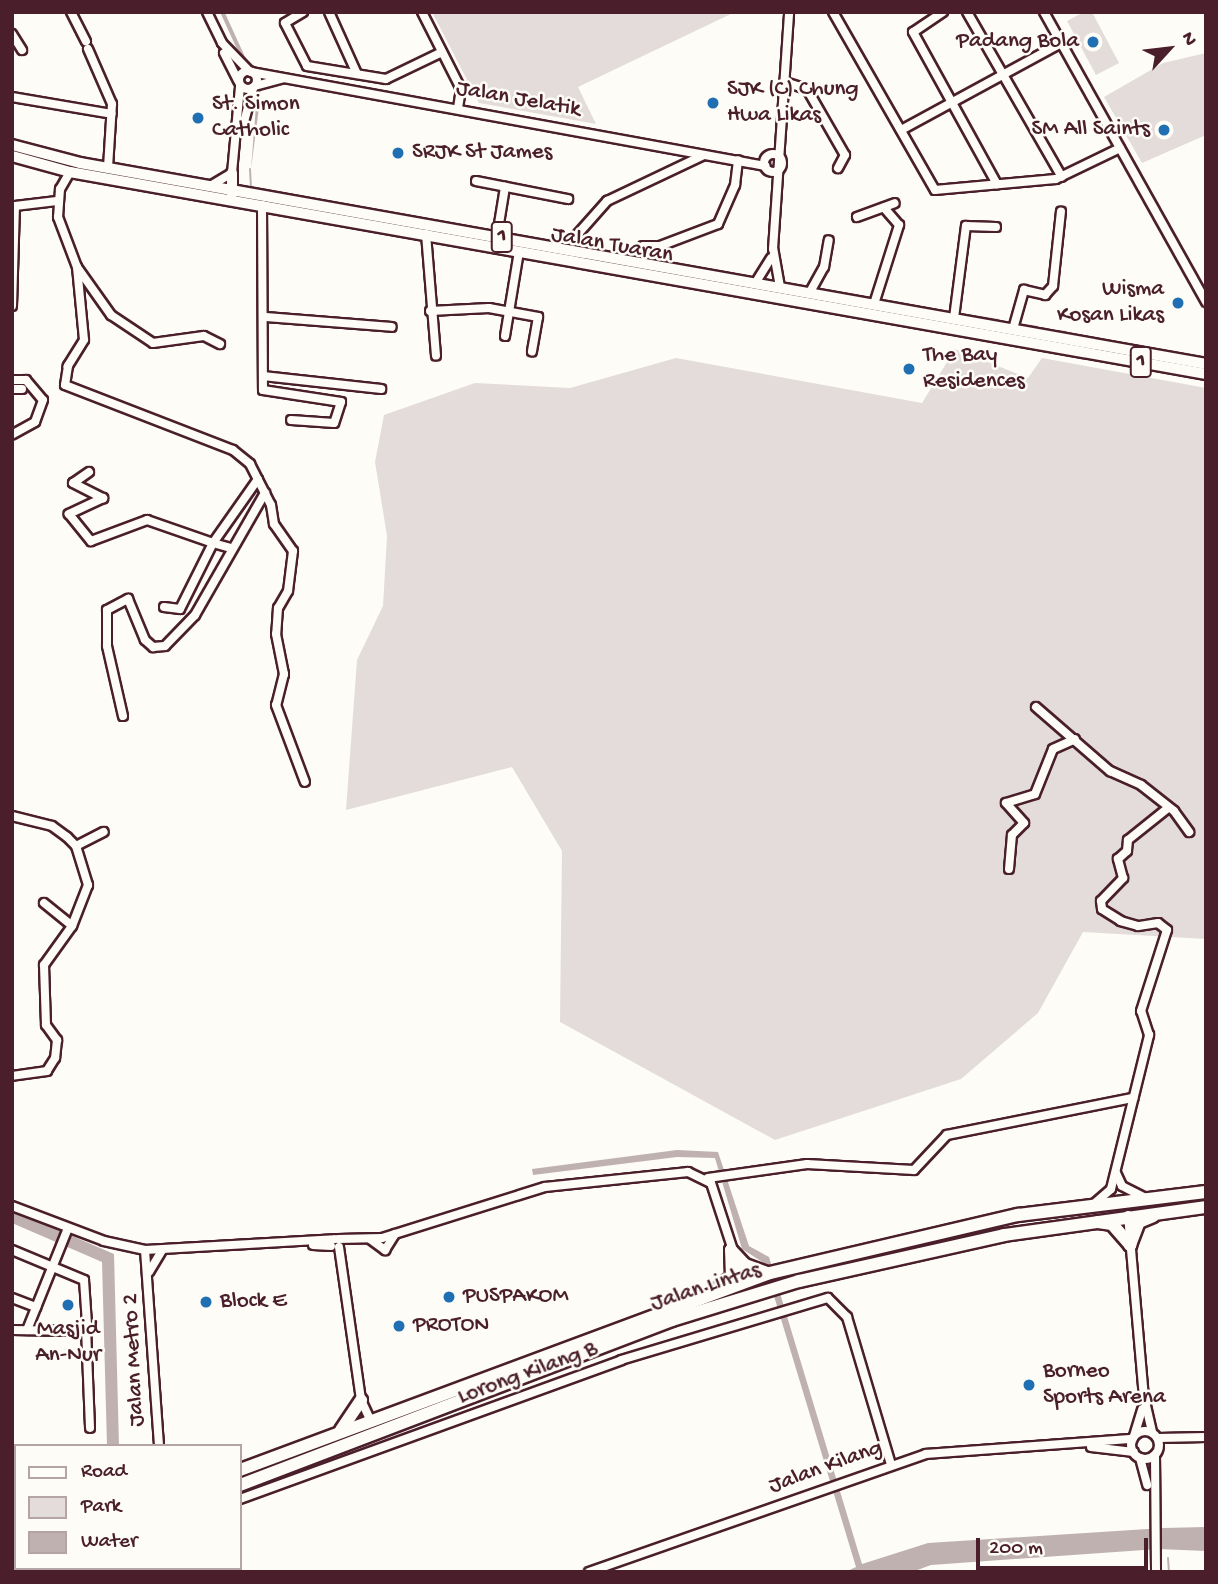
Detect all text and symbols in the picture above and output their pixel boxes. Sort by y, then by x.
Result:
north arrow [1134,14,1204,84]
place label: Padang Bola [956,28,1079,56]
text: N [1175,28,1201,50]
marker: Padang Bola [1085,34,1101,50]
street label: Jalan Jelatik [454,75,582,125]
place label: SJK (C) Chung Hwa Likas [727,76,859,130]
place label: St. Simon Catholic [212,91,300,145]
marker: SJK (C) Chung Hwa Likas [705,95,721,111]
marker: St. Simon Catholic [190,110,206,126]
place label: SM All Saints [1032,116,1150,144]
marker: SM All Saints [1156,122,1172,138]
place label: SRJK St James [412,139,552,167]
marker: SRJK St James [390,145,406,161]
road number: 1 [490,219,514,254]
street label: Jalan Tuaran [549,222,675,270]
place label: Wisma Kosan Likas [1057,276,1164,330]
marker: Wisma Kosan Likas [1170,295,1186,311]
place label: The Bay Residences [923,342,1025,396]
road number: 1 [1129,344,1153,380]
marker: The Bay Residences [901,361,917,377]
street label: Jalan Lintas [647,1257,765,1319]
place label: PUSPAKOM [463,1283,568,1311]
place label: Block E [220,1288,287,1316]
marker: PUSPAKOM [441,1289,457,1305]
street label: Jalan Metro 2 [118,1293,152,1427]
marker: Block E [198,1294,214,1310]
marker: Masjid An-Nur [60,1297,76,1313]
place label: PROTON [413,1312,489,1340]
place label: Masjid An-Nur [35,1316,101,1370]
marker: PROTON [391,1318,407,1334]
street label: Lorong Kilang B [454,1336,602,1412]
place label: Borneo Sports Arena [1043,1358,1166,1412]
marker: Borneo Sports Arena [1021,1377,1037,1393]
street label: Jalan Kilang [766,1435,886,1501]
legend [14,1444,242,1570]
text: Road [81,1460,127,1485]
text: Park [81,1495,121,1520]
scale bar [980,1524,1152,1568]
text: Water [81,1530,137,1555]
text: 200 m [989,1537,1043,1562]

